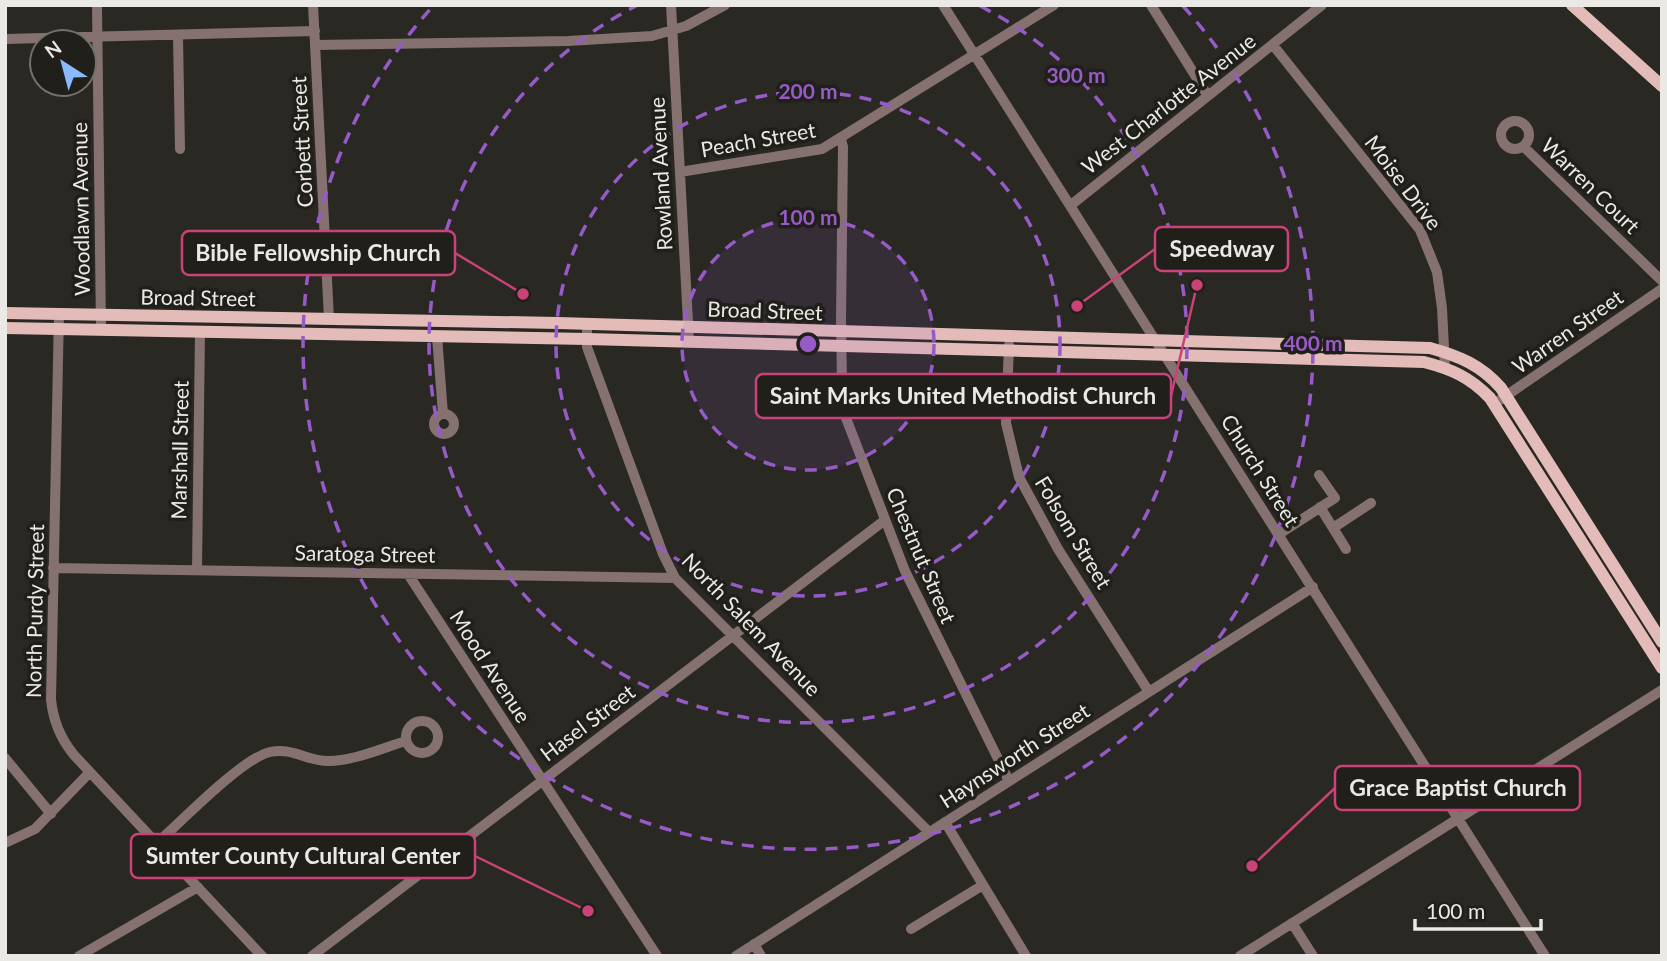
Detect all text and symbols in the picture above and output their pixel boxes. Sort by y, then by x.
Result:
street label: West Charlotte Avenue [1076,27,1260,179]
north arrow [28,28,98,98]
text: N [40,35,65,62]
text: 300 m [1046,62,1106,87]
street label: Corbett Street [285,75,317,208]
text: 200 m [778,78,838,103]
street label: Rowland Avenue [643,97,677,251]
street label: Peach Street [699,117,818,161]
street label: Woodlawn Avenue [66,122,94,296]
street label: Moise Drive [1360,130,1448,234]
street label: Warren Court [1537,132,1646,238]
text: 100 m [778,204,838,229]
callout: Speedway [1155,227,1288,271]
callout: Bible Fellowship Church [182,231,455,275]
text: Speedway [1170,234,1275,262]
text: Bible Fellowship Church [195,238,441,266]
street label: Broad Street [140,283,256,311]
street label: Warren Street [1507,283,1628,378]
street label: Broad Street [707,295,824,325]
text: 400 m [1283,330,1343,355]
centre of rings [796,332,820,356]
callout: Saint Marks United Methodist Church [756,374,1171,418]
street label: Marshall Street [165,380,193,520]
text: Saint Marks United Methodist Church [770,381,1156,409]
street label: Church Street [1217,409,1306,531]
street label: Folsom Street [1031,471,1118,593]
street label: Chestnut Street [882,483,962,627]
street label: North Purdy Street [20,523,48,698]
street label: Saratoga Street [294,539,436,567]
street label: North Salem Avenue [677,547,827,701]
street label: Mood Avenue [445,605,537,727]
street label: Hasel Street [535,678,640,766]
street label: Haynsworth Street [934,697,1094,813]
callout: Grace Baptist Church [1335,766,1580,810]
text: Grace Baptist Church [1349,773,1567,801]
callout: Sumter County Cultural Center [131,834,475,878]
text: Sumter County Cultural Center [146,841,461,869]
scale bar [1415,888,1541,932]
text: 100 m [1426,898,1485,923]

